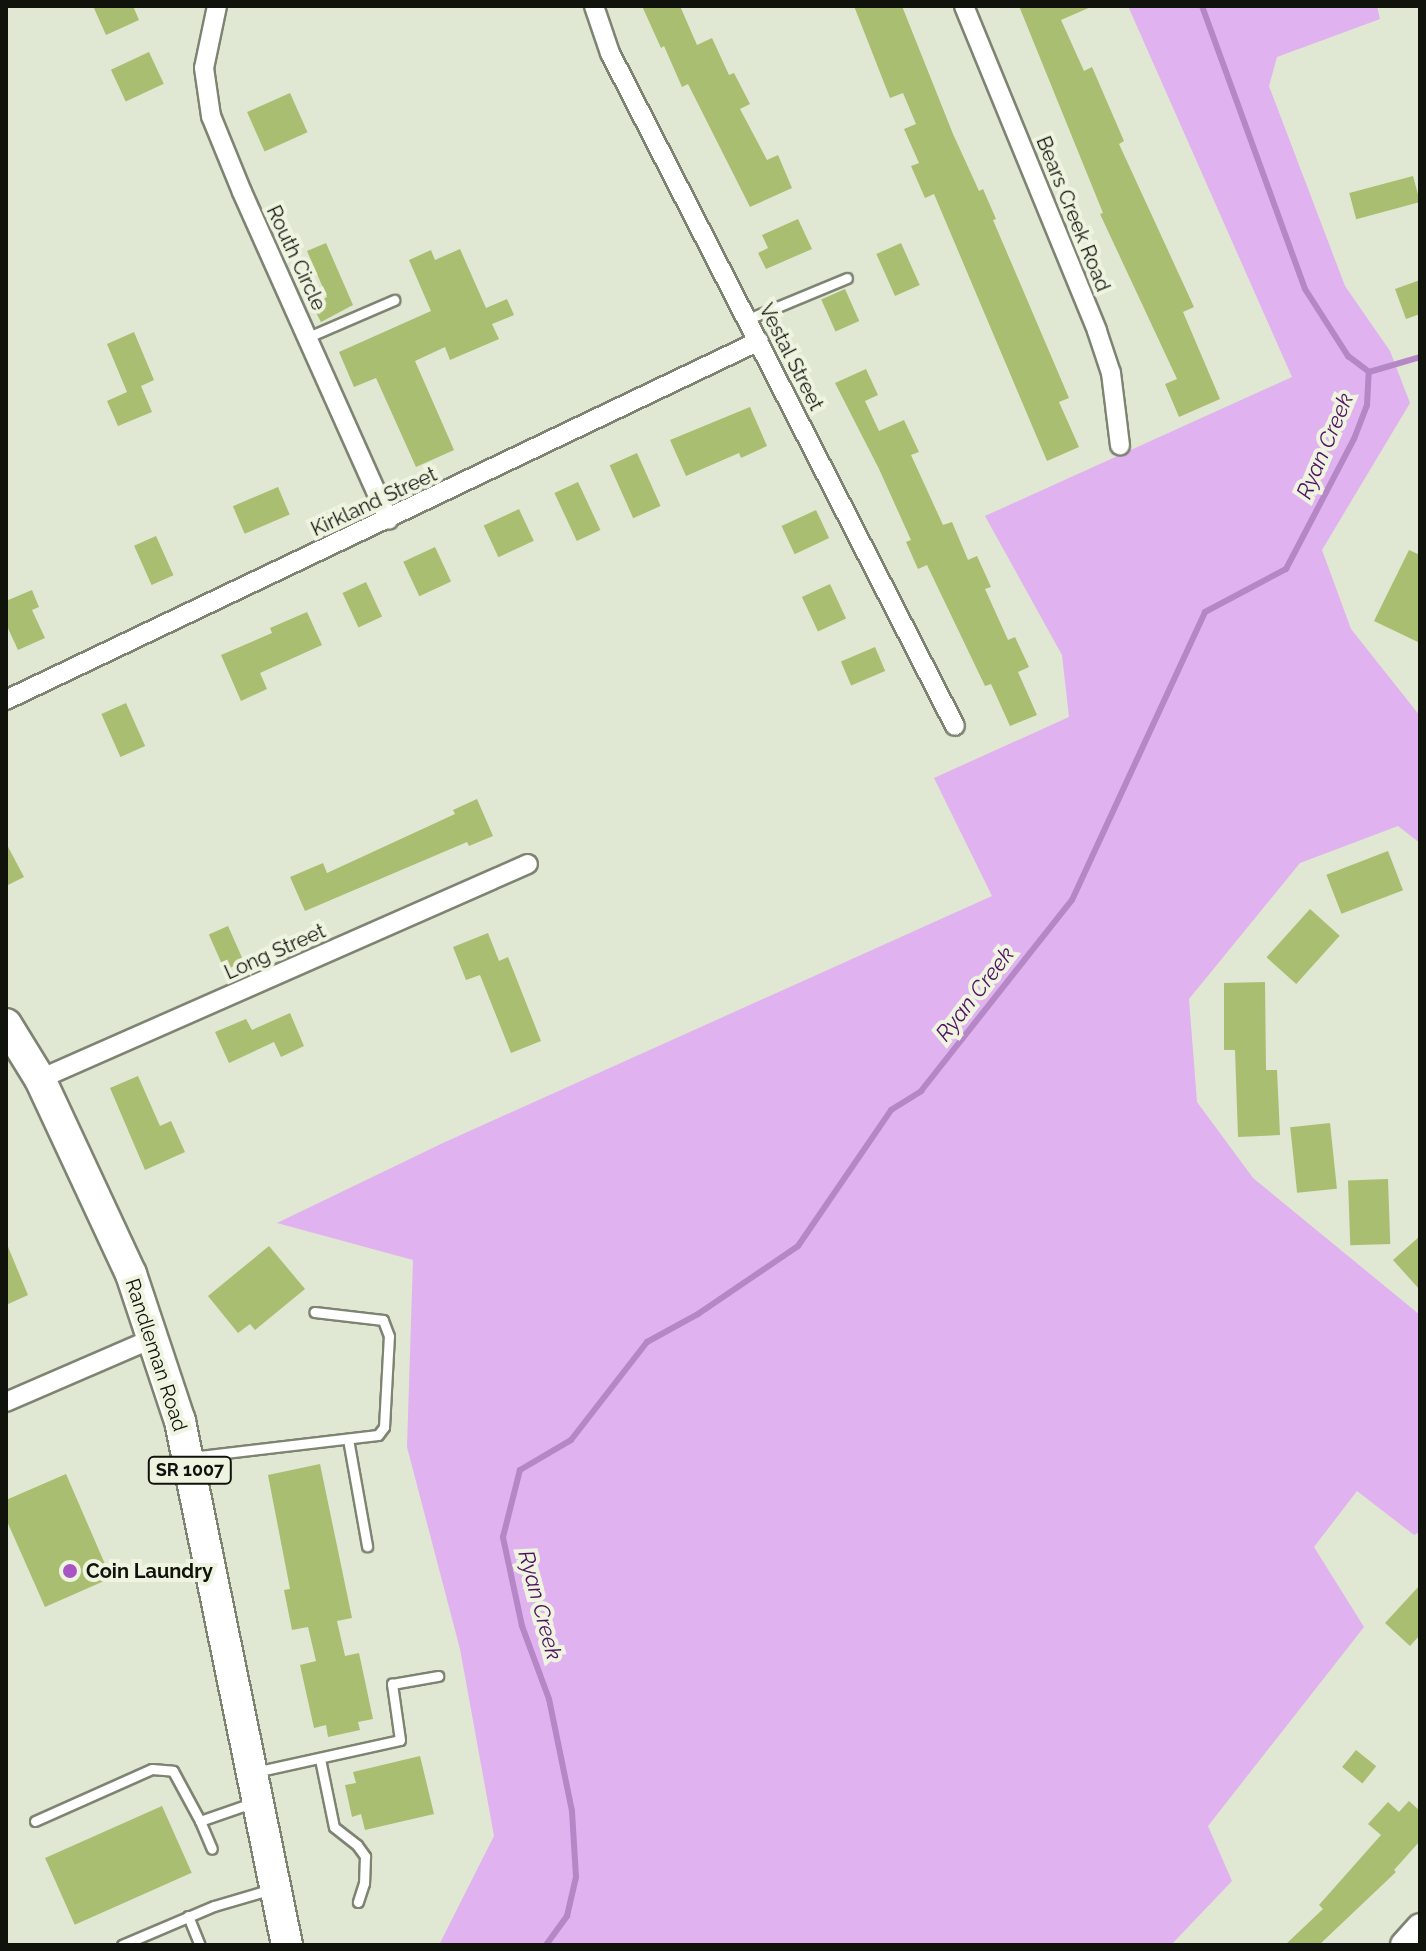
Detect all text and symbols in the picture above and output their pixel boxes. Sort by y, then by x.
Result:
street label: Bears Creek Road [1031,133,1115,295]
street label: Routh Circle [261,202,331,314]
street label: Vestal Street [754,299,828,415]
water label: Ryan Creek [1291,389,1359,503]
street label: Kirkland Street [307,462,441,542]
street label: Long Street [221,919,329,985]
water label: Ryan Creek [930,942,1020,1046]
street label: Randleman Road [120,1276,192,1434]
road number: SR 1007 [146,1456,234,1484]
water label: Ryan Creek [513,1547,567,1663]
place label: Coin Laundry [86,1559,213,1583]
marker: Coin Laundry [61,1562,79,1580]

